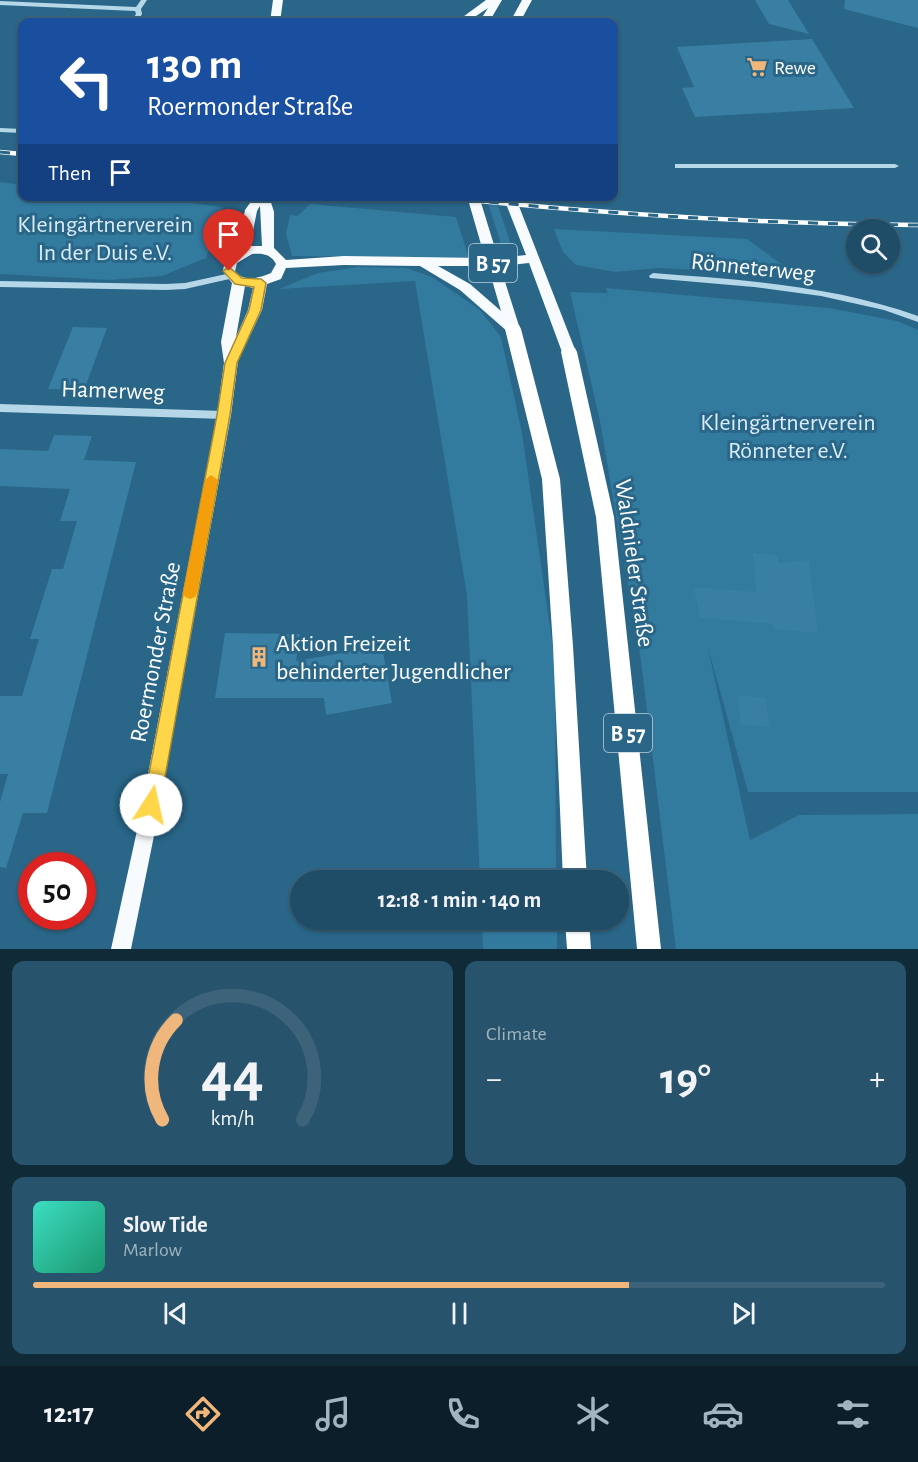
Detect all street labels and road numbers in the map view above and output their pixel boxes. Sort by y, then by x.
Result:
road number: B 57 [469,244,517,282]
street label: Rönneterweg [690,250,816,286]
street label: Hamerweg [61,377,165,405]
street label: Waldnieler Straße [610,478,658,649]
street label: Roermonder Straße [127,560,185,744]
road number: B 57 [604,714,652,752]

